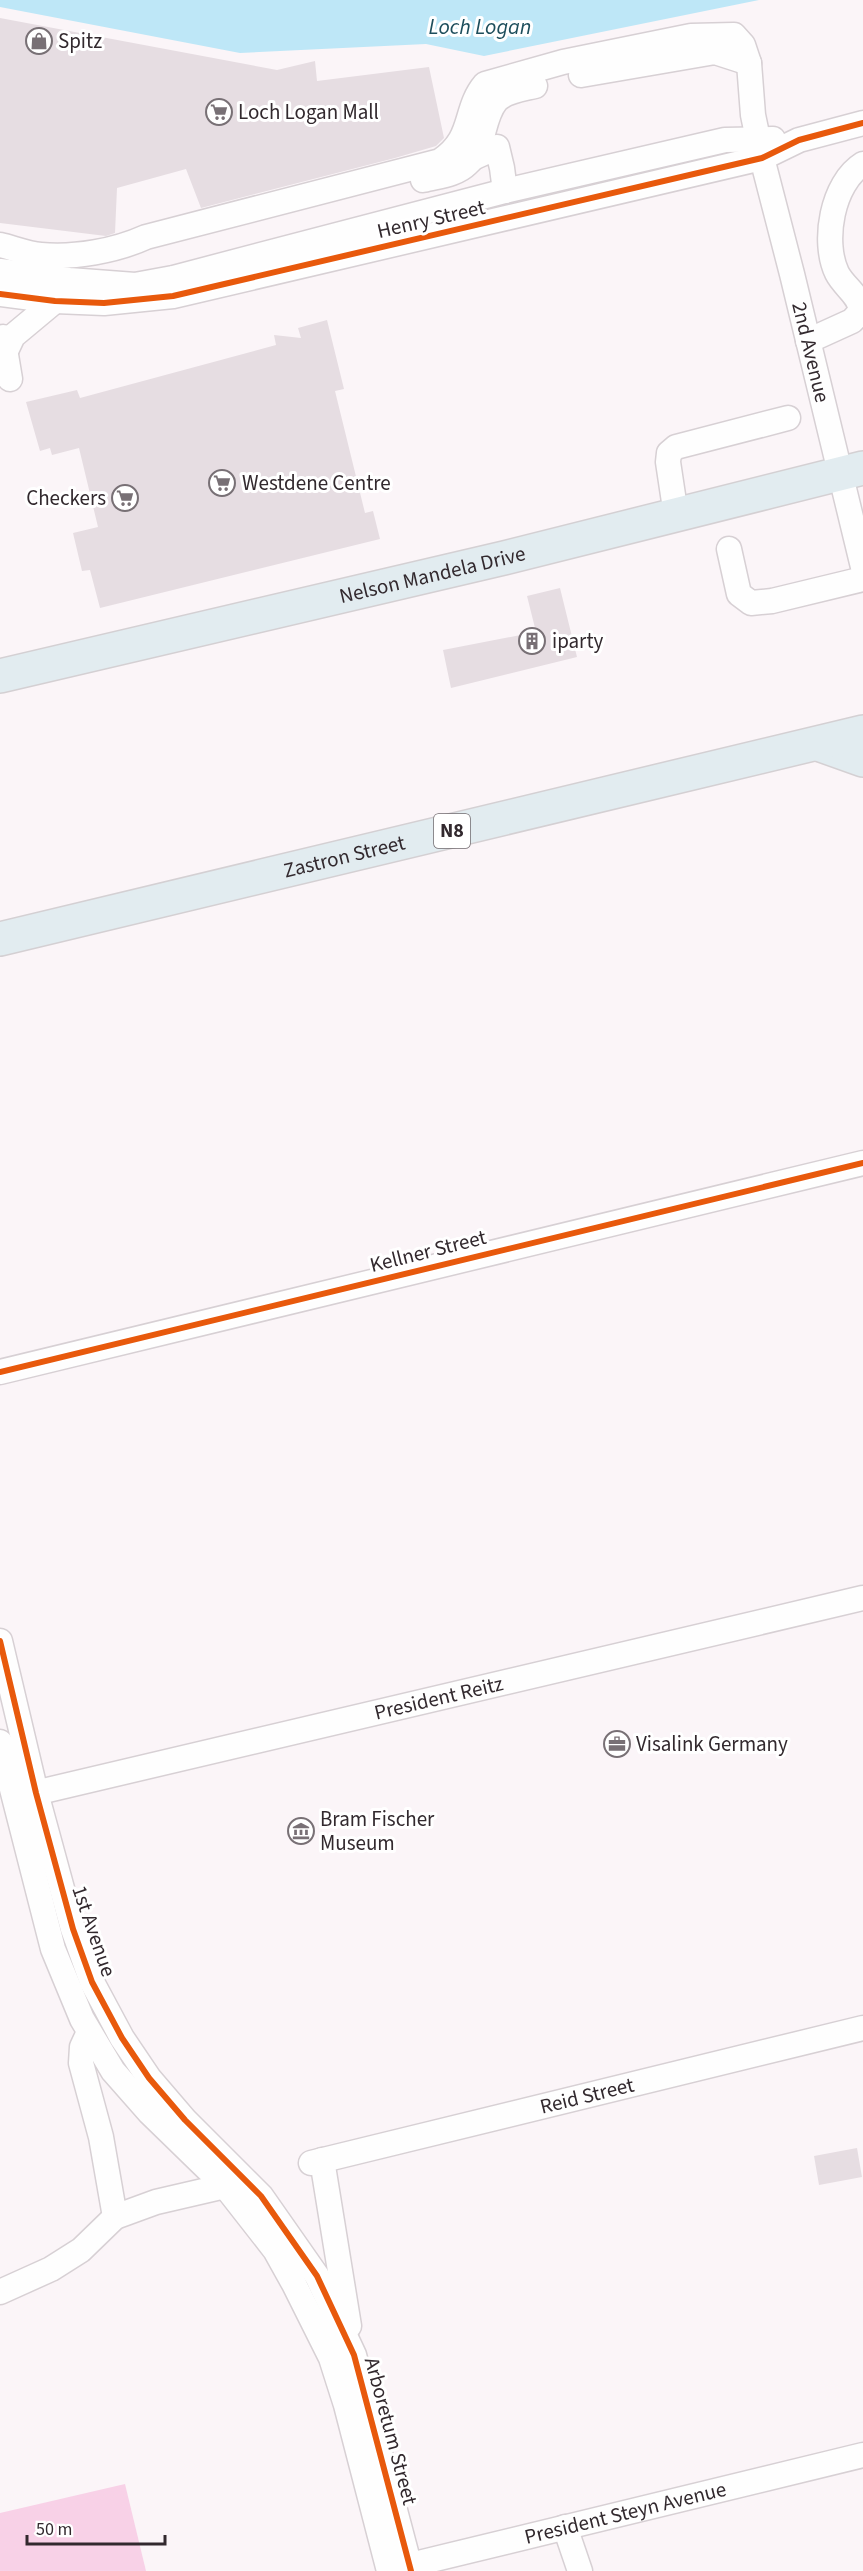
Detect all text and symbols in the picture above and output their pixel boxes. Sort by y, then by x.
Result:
water label: Loch Logan [429,11,531,43]
shop icon: Spitz [24,26,54,56]
place label: Spitz [58,26,102,56]
supermarket icon: Loch Logan Mall [204,97,234,127]
place label: Loch Logan Mall [238,97,379,127]
street label: Henry Street [374,192,488,246]
street label: 2nd Avenue [784,299,838,406]
supermarket icon: Westdene Centre [207,468,237,498]
place label: Westdene Centre [242,468,391,498]
place label: Checkers [26,483,106,513]
supermarket icon: Checkers [110,483,140,513]
street label: Nelson Mandela Drive [336,538,529,611]
building icon: iparty [517,626,547,656]
place label: iparty [552,626,604,656]
road number: N8 [434,814,470,848]
street label: Zastron Street [280,827,408,885]
street label: Kellner Street [367,1222,489,1280]
street label: President Reitz [371,1668,506,1728]
office icon: Visalink Germany [602,1729,632,1759]
place label: Visalink Germany [636,1729,788,1759]
place label: Bram Fischer Museum [320,1804,435,1858]
museum icon: Bram Fischer Museum [286,1816,316,1846]
street label: 1st Avenue [64,1881,124,1981]
street label: Reid Street [537,2070,637,2121]
street label: Arboretum Street [357,2354,425,2508]
street label: President Steyn Avenue [521,2474,729,2552]
scale bar [27,2508,165,2546]
text: 50 m [36,2517,72,2542]

